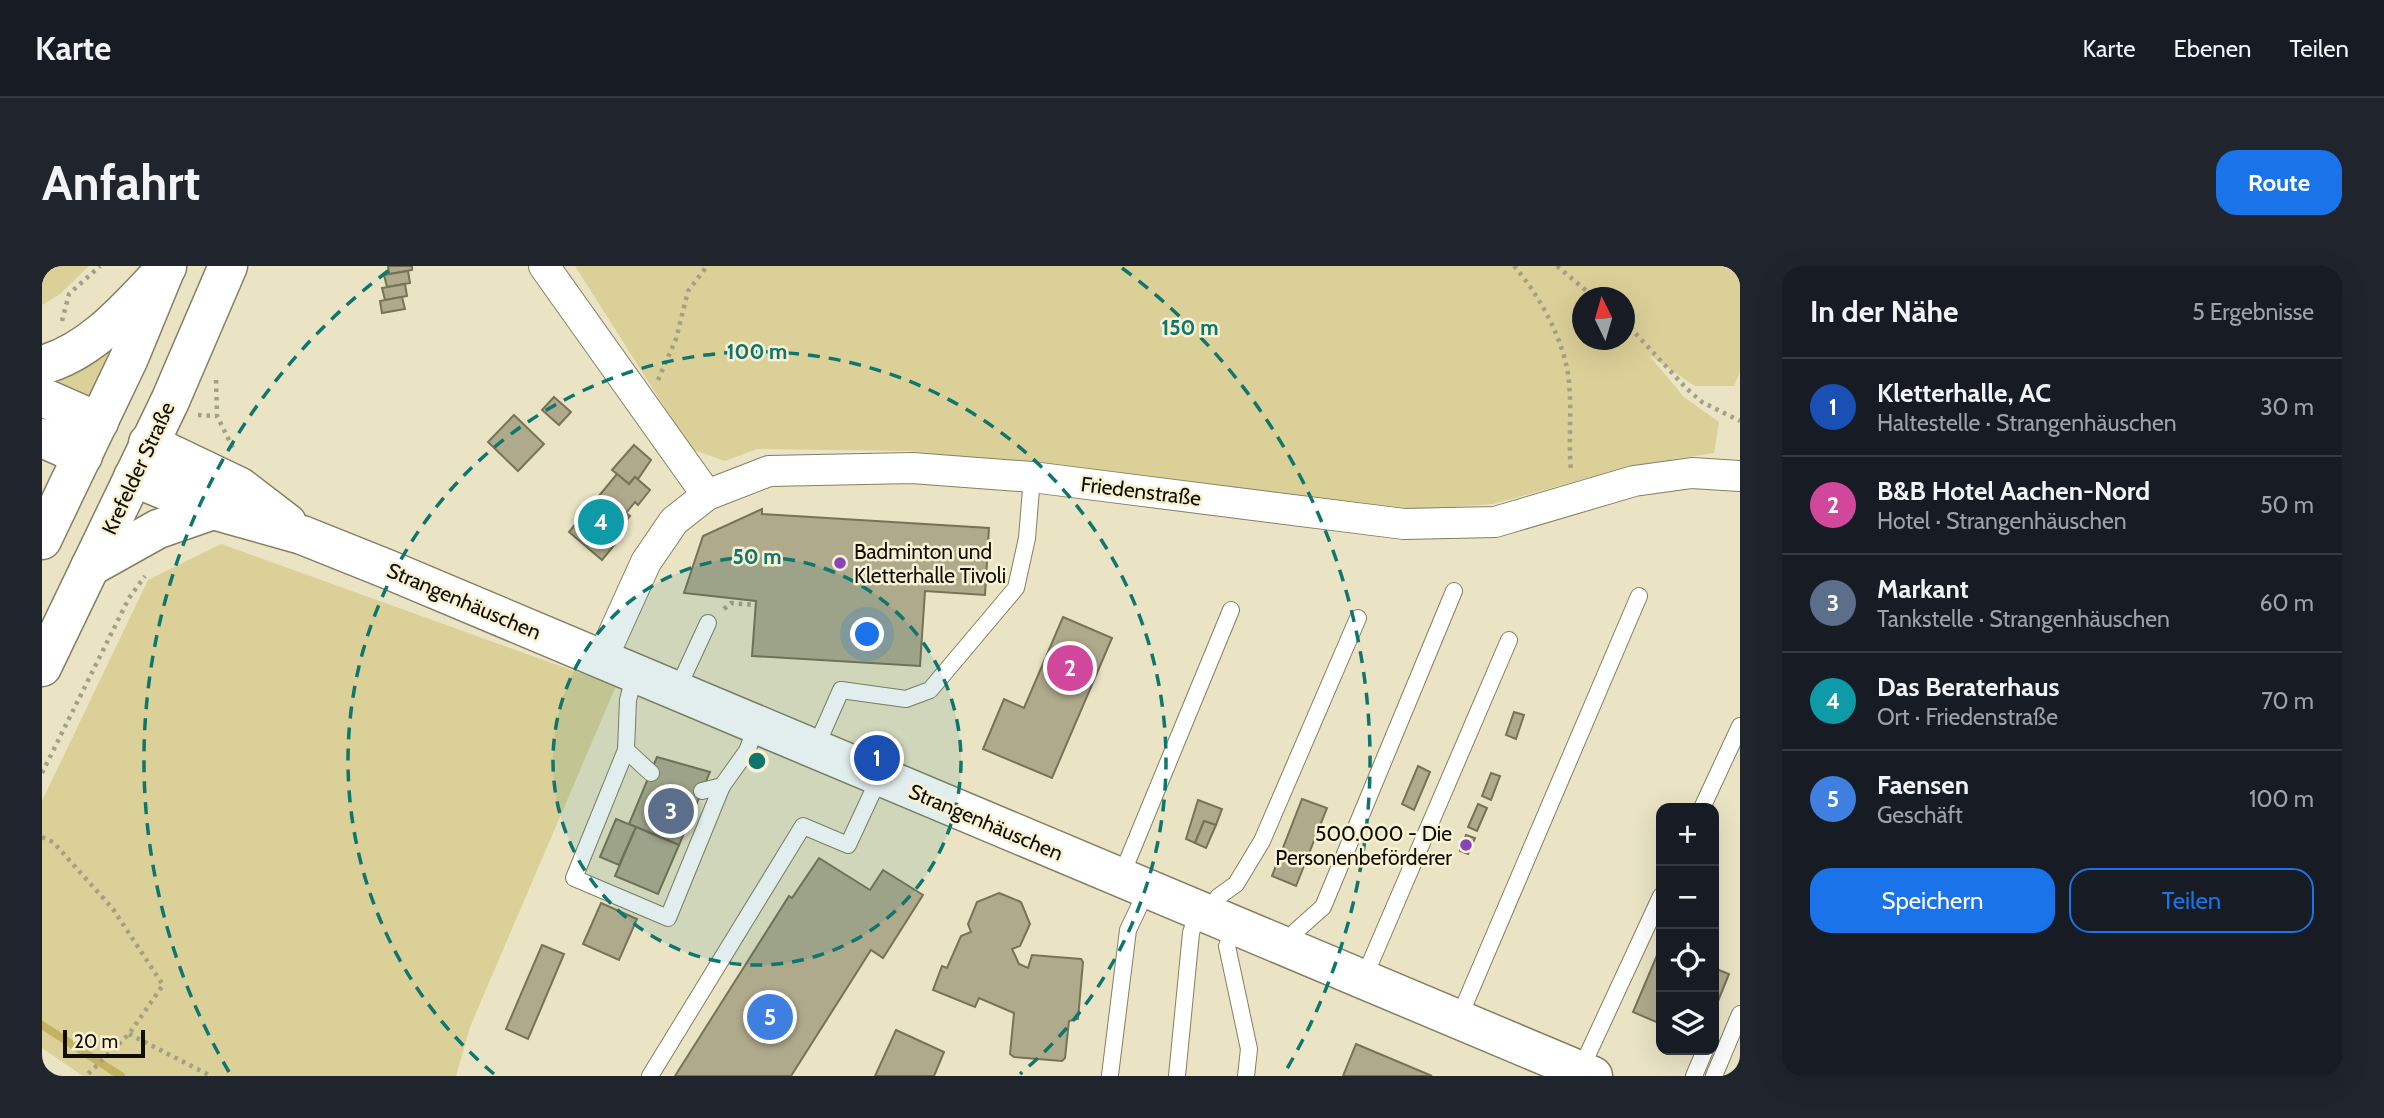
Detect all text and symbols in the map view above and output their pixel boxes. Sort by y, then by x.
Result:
text: Karte [35,28,111,68]
text: Karte [2082,34,2135,63]
text: Ebenen [2173,34,2251,63]
text: Teilen [2289,34,2349,63]
button: Route [2216,150,2342,215]
text: Anfahrt [42,153,200,212]
north arrow [1572,287,1635,350]
text: In der Nähe [1810,293,1959,330]
text: 5 Ergebnisse [2192,298,2314,326]
text: 150 m [1162,315,1218,340]
text: 100 m [727,339,787,364]
text: Kletterhalle, AC [1877,377,2051,409]
text: 1 [1829,393,1837,421]
text: 30 m [2260,393,2314,421]
street label: Krefelder Straße [96,397,180,538]
text: Haltestelle · Strangenhäuschen [1877,409,2177,437]
street label: Friedenstraße [1079,471,1203,511]
text: B&B Hotel Aachen-Nord [1877,475,2150,507]
text: 2 [1827,491,1839,519]
text: 50 m [2260,491,2314,519]
pin: 4 [578,496,624,548]
text: Hotel · Strangenhäuschen [1877,507,2127,535]
place label: Badminton und Kletterhalle Tivoli [854,539,1006,588]
text: 50 m [732,544,782,569]
marker: Badminton und Kletterhalle Tivoli [832,555,848,571]
street label: Strangenhäuschen [383,557,545,645]
text: Markant [1877,573,1969,605]
text: 3 [1827,589,1839,617]
text: 60 m [2260,589,2314,617]
text: Tankstelle · Strangenhäuschen [1877,605,2170,633]
your location [850,617,884,651]
pin: 2 [1047,642,1093,694]
text: Das Beraterhaus [1877,671,2060,703]
text: 4 [1826,687,1840,715]
text: 70 m [2261,687,2314,715]
text: Ort · Friedenstraße [1877,703,2058,731]
pin: 1 [854,732,900,784]
centre of rings [745,749,769,773]
text: Faensen [1877,769,1969,801]
street label: Strangenhäuschen [905,778,1067,866]
pin: 3 [648,785,694,837]
text: 5 [1827,785,1839,813]
text: 100 m [2249,785,2314,813]
text: Geschäft [1877,801,1963,829]
map controls [1656,803,1719,1055]
button: + [1656,803,1719,866]
place label: 500.000 - Die Personenbeförderer [1275,821,1452,870]
marker: 500.000 - Die Personenbeförderer [1458,837,1474,853]
button: − [1656,866,1719,929]
button: Speichern [1810,868,2055,933]
button: Teilen [2069,868,2314,933]
button: locate [1656,929,1719,992]
pin: 5 [747,991,793,1043]
button: layers [1656,992,1719,1055]
scale bar [63,1027,145,1059]
text: 20 m [74,1030,118,1053]

